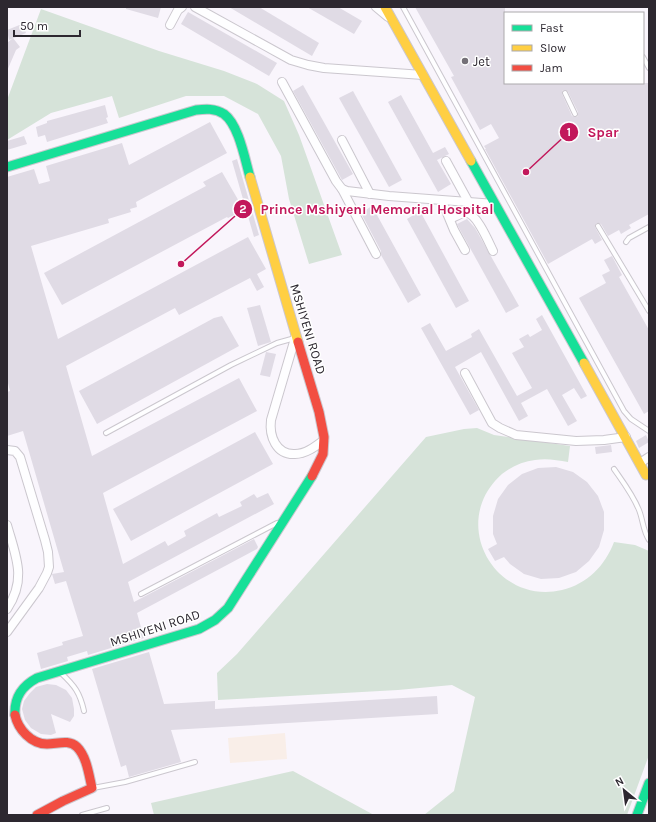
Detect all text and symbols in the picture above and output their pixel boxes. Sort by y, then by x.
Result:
scale bar [14,12,80,38]
legend [504,12,644,84]
text: 50 m [20,19,48,33]
text: Fast [540,21,564,35]
text: Slow [540,41,566,55]
place label: Jet [473,54,490,69]
marker: Jet [460,56,470,66]
text: Jam [540,61,563,75]
callout: Spar [559,119,626,145]
text: Spar [587,124,619,141]
text: 1 [567,125,571,139]
callout: Prince Mshiyeni Memorial Hospital [233,196,502,222]
text: Prince Mshiyeni Memorial Hospital [261,201,493,218]
text: 2 [239,202,247,216]
street label: MSHIYENI ROAD [287,282,329,376]
street label: MSHIYENI ROAD [108,606,202,650]
north arrow [604,770,644,810]
text: N [613,774,626,789]

